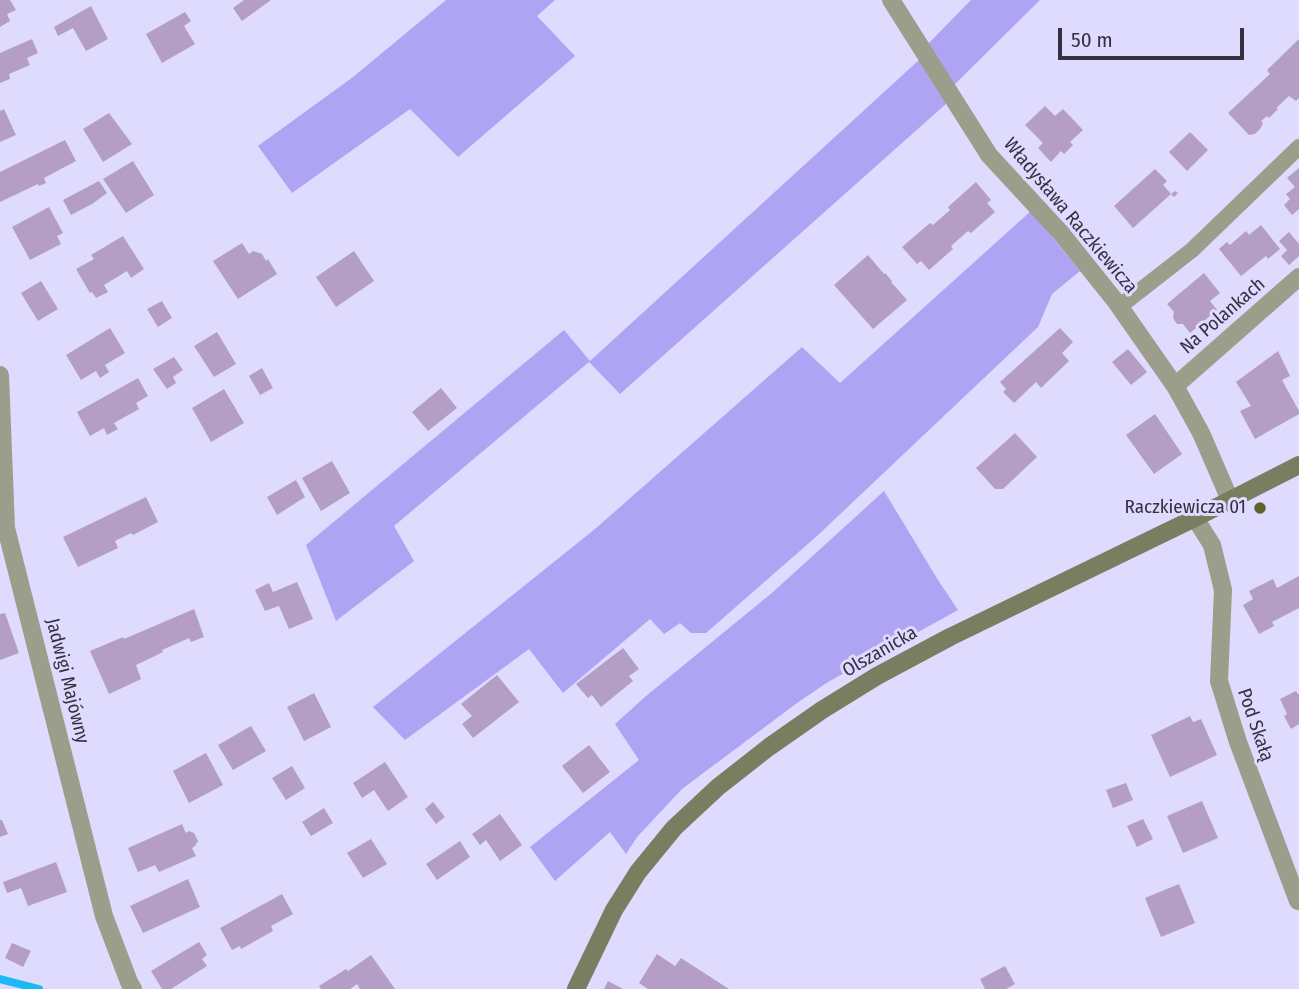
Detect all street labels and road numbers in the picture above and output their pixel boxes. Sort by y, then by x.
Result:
street label: Władysława Raczkiewicza [998,134,1142,298]
street label: Na Polankach [1176,273,1270,359]
street label: Jadwigi Majówny [40,616,94,746]
street label: Olszanicka [839,622,921,682]
street label: Pod Skałą [1232,685,1278,765]

